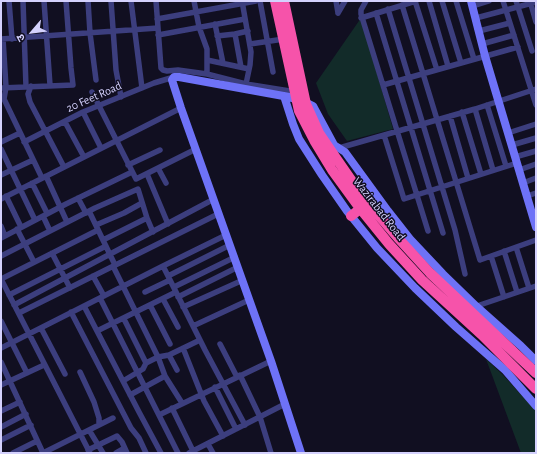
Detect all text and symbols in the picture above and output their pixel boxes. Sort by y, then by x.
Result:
north arrow [12,12,52,52]
text: उ [15,32,27,43]
street label: 20 Feet Road [64,78,124,116]
street label: Wazirabad Road [350,174,408,244]

